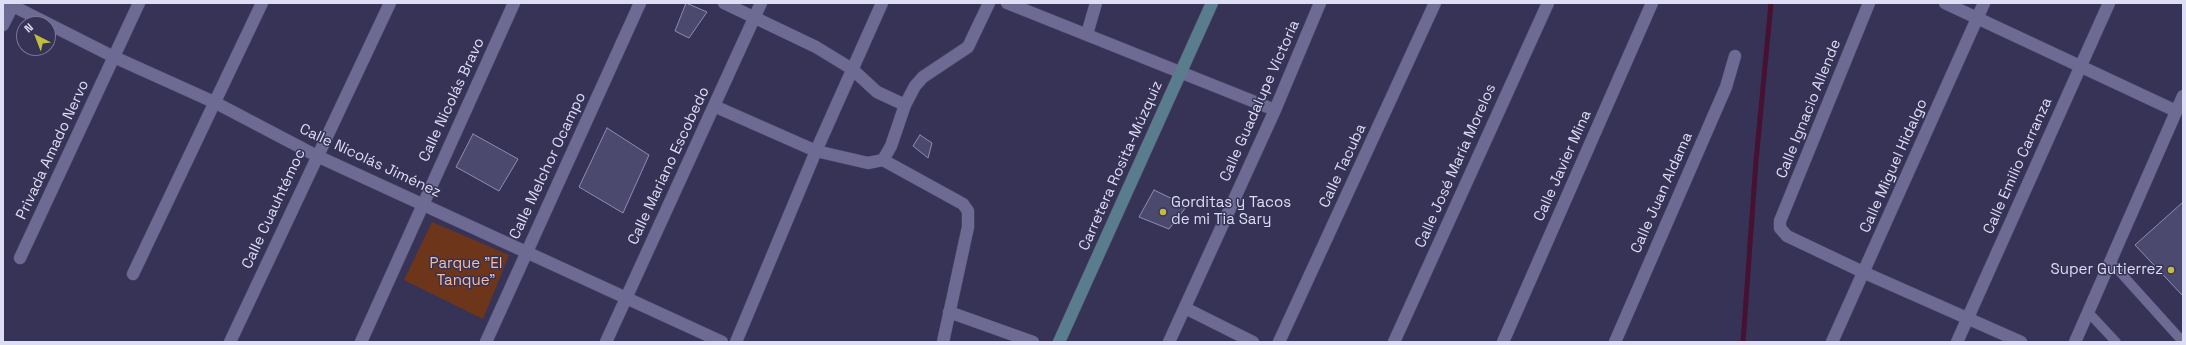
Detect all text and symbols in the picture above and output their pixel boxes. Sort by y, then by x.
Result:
north arrow [16,16,56,56]
street label: Calle Guadalupe Victoria [1216,17,1304,185]
text: N [21,20,36,35]
street label: Calle Nicolás Bravo [415,35,489,165]
street label: Calle Ignacio Allende [1773,37,1845,181]
street label: Privada Amado Nervo [13,77,93,223]
street label: Carretera Rosita-Múzquiz [1075,78,1167,254]
street label: Calle José María Morelos [1412,81,1500,251]
street label: Calle Mariano Escobedo [624,84,714,248]
street label: Calle Melchor Ocampo [506,90,590,242]
street label: Calle Emilio Carranza [1980,95,2056,237]
street label: Calle Miguel Hidalgo [1856,96,1932,236]
street label: Calle Javier Mina [1530,108,1596,224]
street label: Calle Nicolás Jiménez [296,120,444,202]
street label: Calle Tacuba [1316,121,1370,211]
street label: Calle Juan Aldama [1627,130,1697,256]
street label: Calle Cuauhtémoc [238,146,310,272]
place label: Gorditas y Tacos de mi Tia Sary [1171,194,1291,229]
marker: Gorditas y Tacos de mi Tia Sary [1158,207,1168,217]
park label: Parque "El Tanque" [430,255,502,290]
place label: Super Gutierrez [2051,261,2163,279]
marker: Super Gutierrez [2166,265,2176,275]

